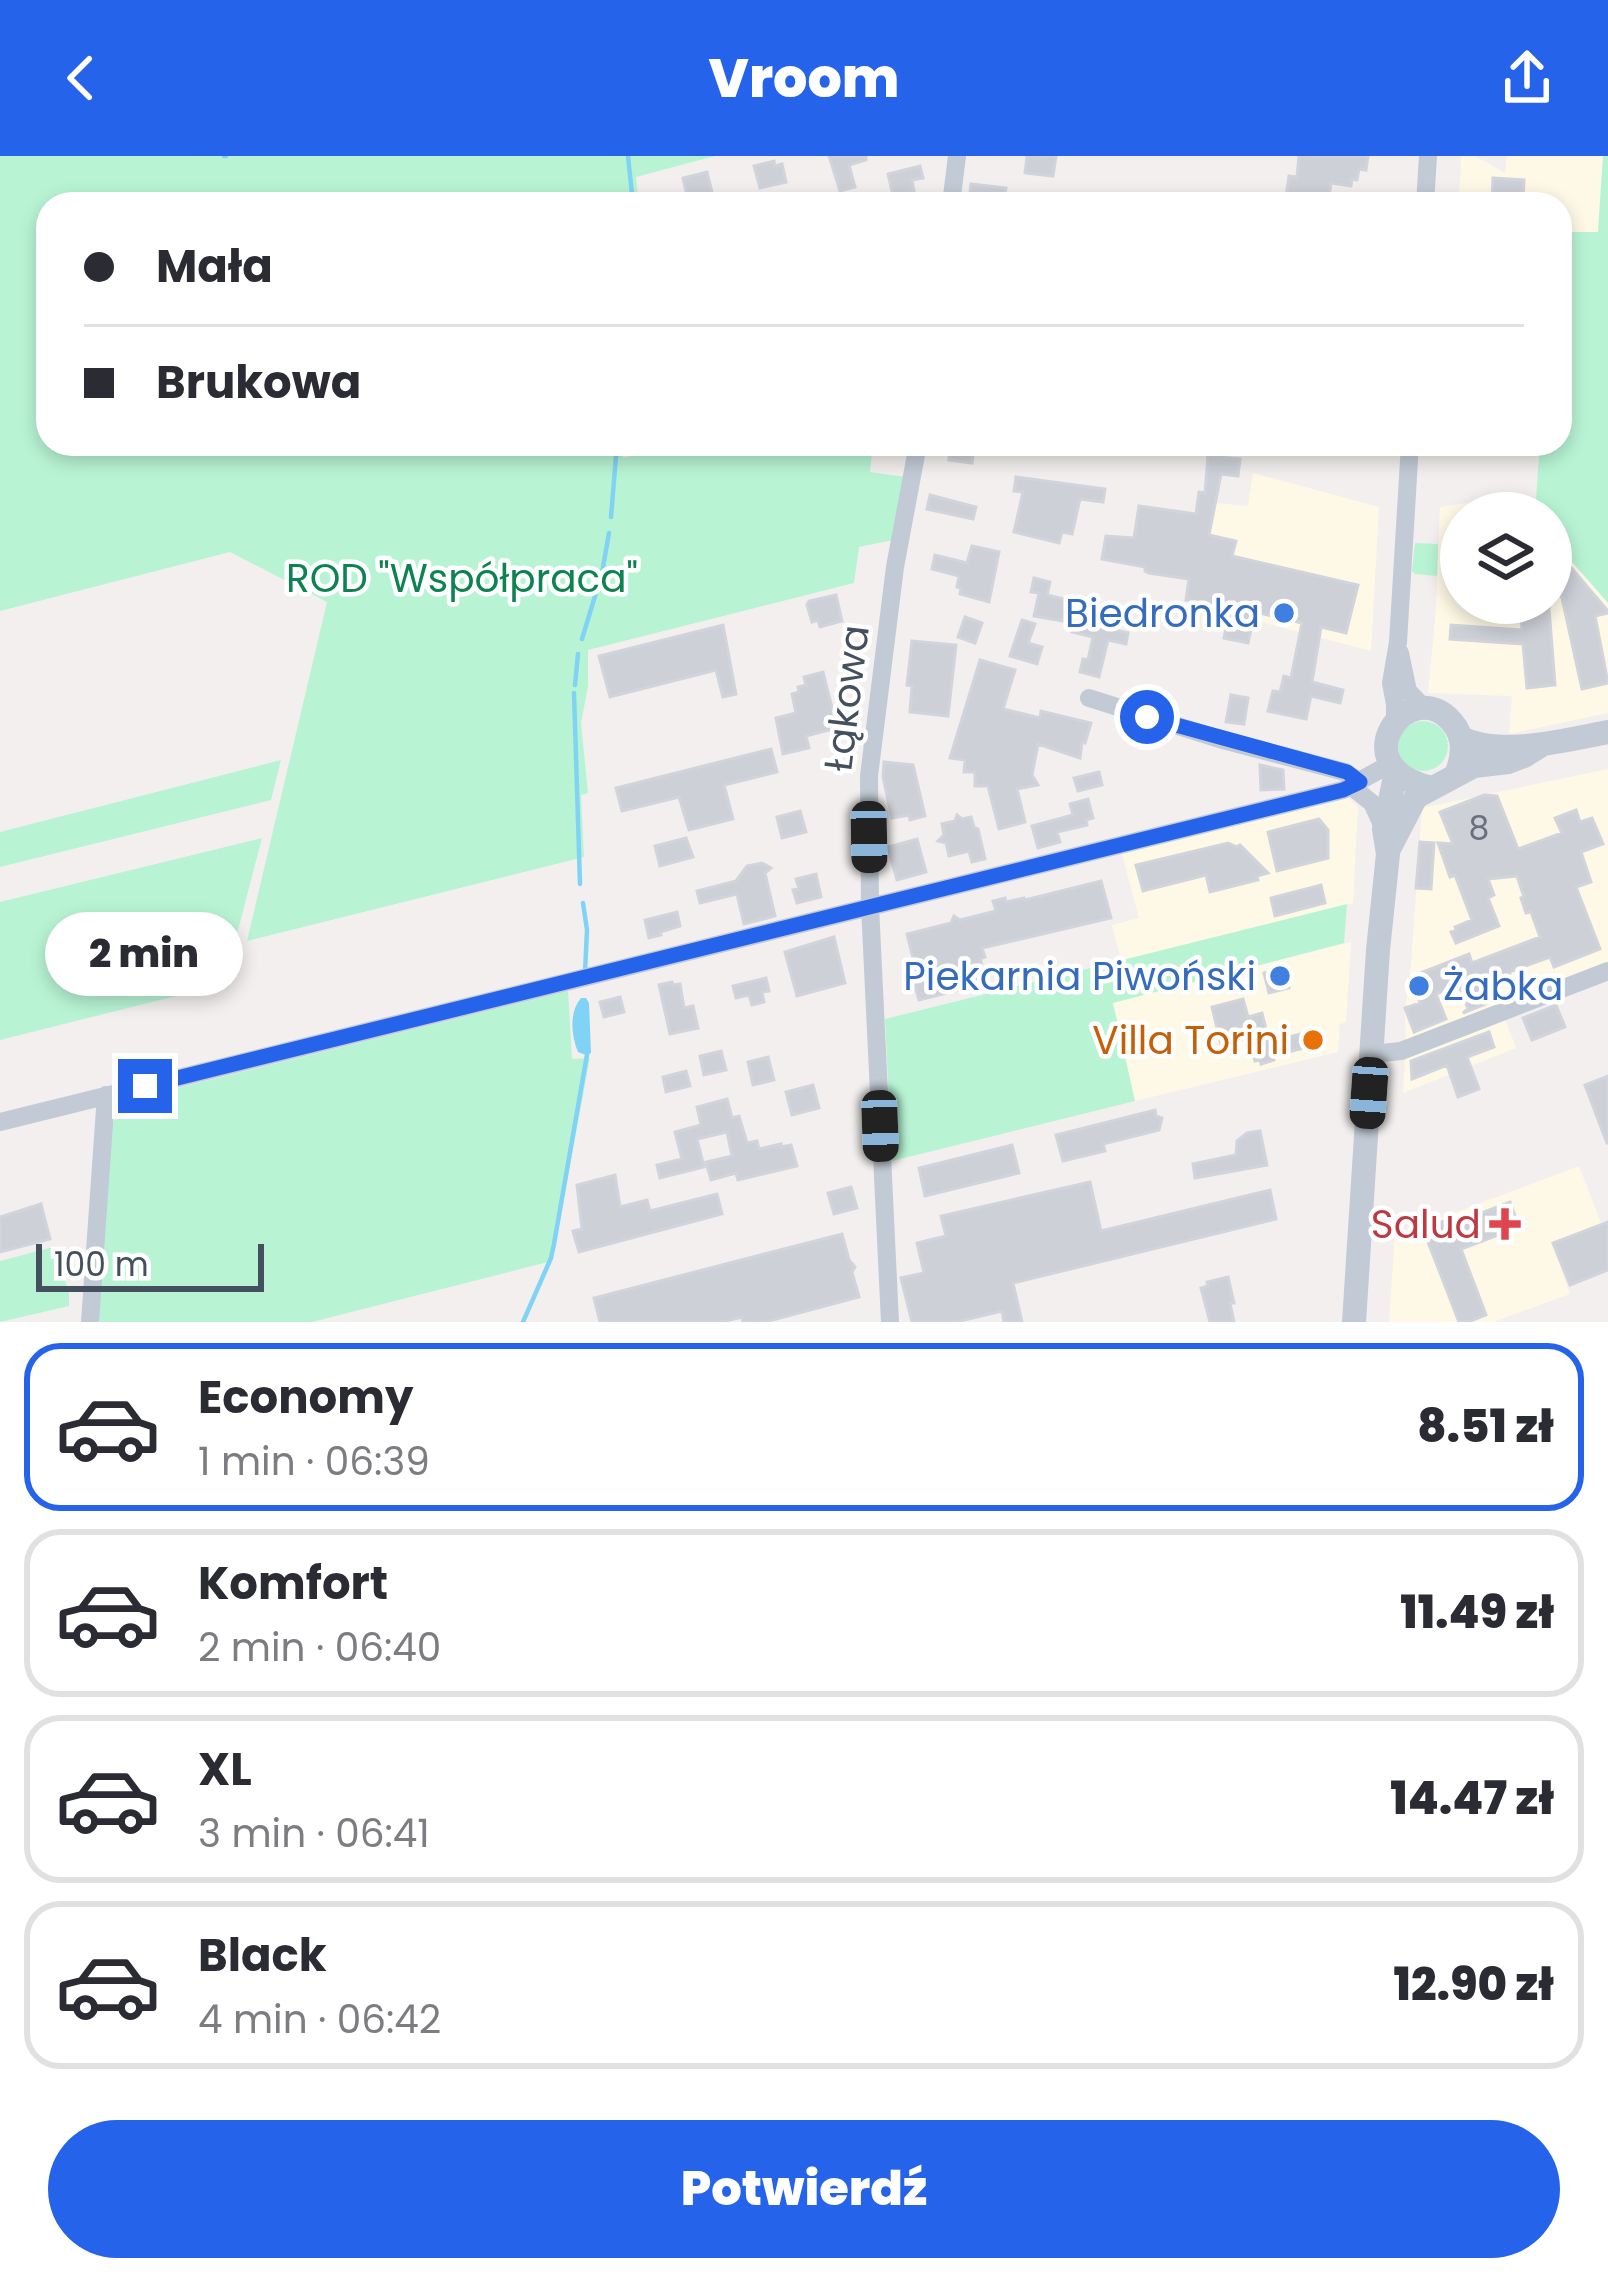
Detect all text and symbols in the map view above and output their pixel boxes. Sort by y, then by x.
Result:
text: Vroom [709,40,899,116]
icon: back [48,45,114,111]
icon: share [1494,45,1560,111]
text: Mała [156,235,273,298]
text: Brukowa [156,351,361,414]
map controls [1440,492,1572,624]
button: layers [1440,492,1572,624]
park label: ROD "Współpraca" [286,551,638,606]
place label: Biedronka [1065,586,1260,641]
marker: Biedronka [1271,600,1297,626]
street label: Łąkowa [810,622,883,774]
route start [1120,690,1174,744]
car [850,801,888,873]
house number: 8 [1469,805,1489,852]
callout: 2 min [46,912,244,996]
text: 2 min [89,926,199,981]
place label: Piekarnia Piwoński [903,949,1256,1004]
place label: Żabka [1443,959,1563,1014]
marker: Piekarnia Piwoński [1267,963,1293,989]
marker: Żabka [1406,973,1432,999]
place label: Villa Torini [1092,1013,1289,1068]
marker: Villa Torini [1300,1027,1326,1053]
car [1349,1056,1389,1130]
route end [118,1059,172,1113]
car [861,1089,899,1163]
place label: Salud [1371,1197,1481,1252]
marker: Salud [1492,1211,1518,1237]
scale bar [36,1238,264,1291]
text: 100 m [54,1241,149,1288]
text: Economy [198,1366,413,1429]
icon: car [54,1373,162,1481]
text: 8.51 zł [1417,1395,1554,1458]
text: 1 min · 06:39 [198,1434,430,1489]
text: Komfort [198,1552,388,1615]
icon: car [54,1559,162,1667]
text: 11.49 zł [1400,1581,1554,1644]
text: 2 min · 06:40 [198,1620,441,1675]
text: XL [198,1738,252,1801]
icon: car [54,1745,162,1853]
text: 14.47 zł [1390,1767,1554,1830]
text: 3 min · 06:41 [198,1806,430,1861]
text: Black [198,1924,327,1987]
icon: car [54,1931,162,2039]
text: 12.90 zł [1394,1953,1554,2016]
text: 4 min · 06:42 [198,1992,441,2047]
button: Potwierdź [48,2120,1560,2258]

